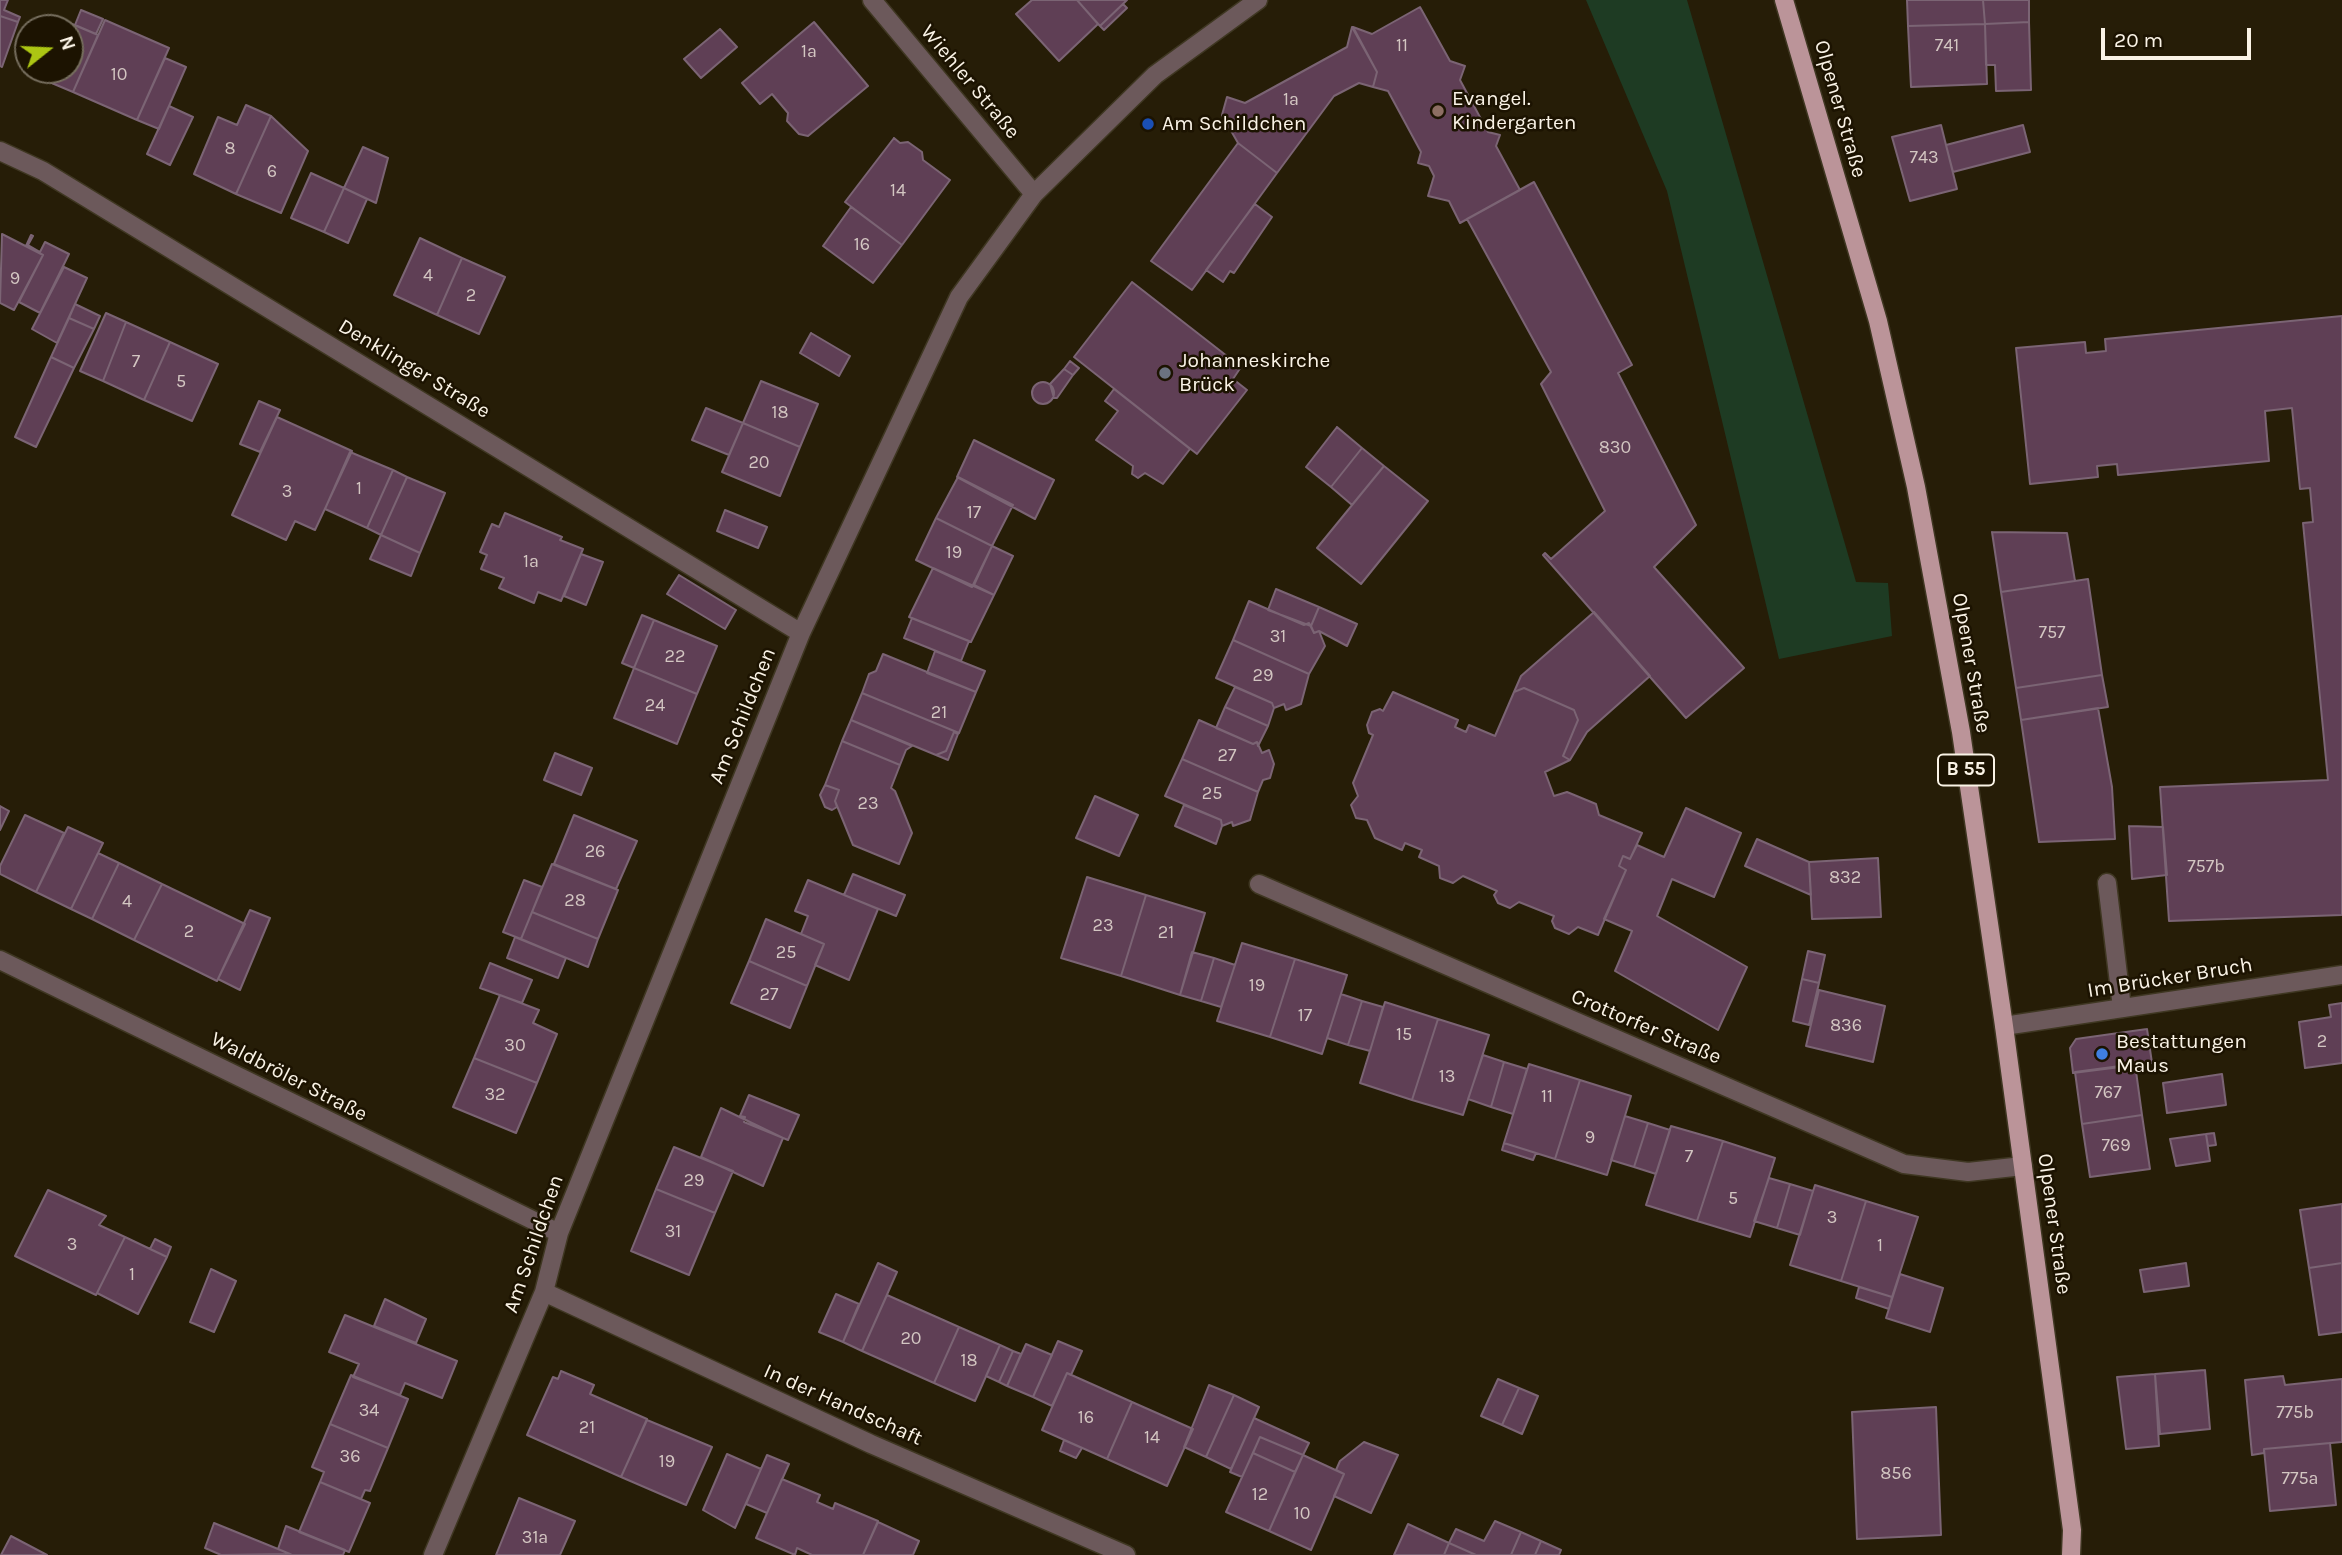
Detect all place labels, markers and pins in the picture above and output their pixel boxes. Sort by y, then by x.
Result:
place label: Evangel. Kindergarten [1452,86,1577,136]
marker: Evangel. Kindergarten [1430,103,1446,119]
place label: Am Schildchen [1162,111,1306,137]
marker: Am Schildchen [1140,116,1156,132]
place label: Johanneskirche Brück [1179,348,1330,398]
marker: Johanneskirche Brück [1157,365,1173,381]
place label: Bestattungen Maus [2116,1029,2247,1079]
marker: Bestattungen Maus [2094,1046,2110,1062]

